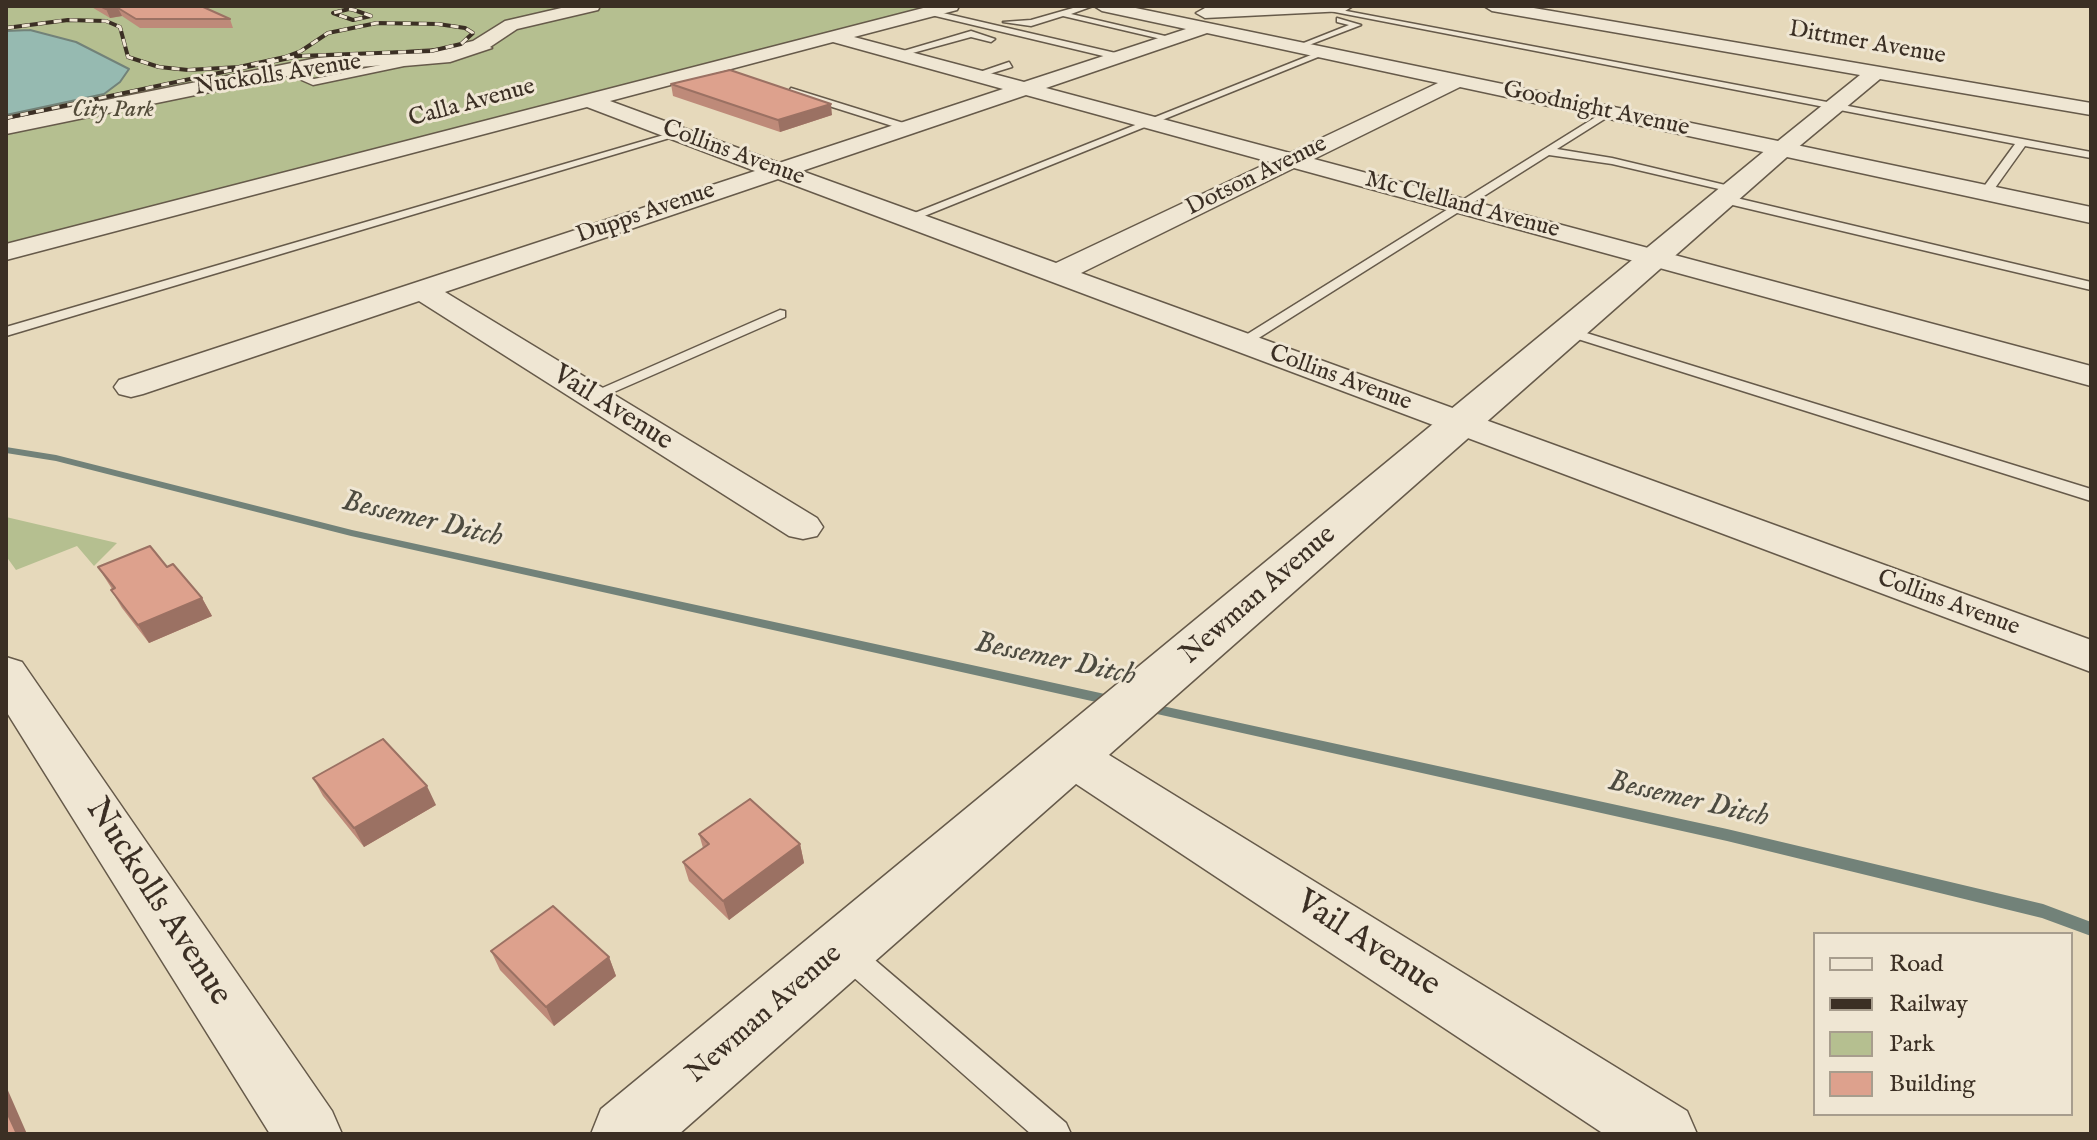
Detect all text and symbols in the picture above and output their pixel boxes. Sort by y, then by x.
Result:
street label: Dittmer Avenue [1786,16,1948,72]
street label: Nuckolls Avenue [193,49,363,103]
street label: Calla Avenue [406,73,538,135]
street label: Goodnight Avenue [1500,76,1692,144]
park label: City Park [72,97,154,125]
street label: Collins Avenue [658,115,808,193]
street label: Dotson Avenue [1182,131,1332,223]
street label: Mc Clelland Avenue [1362,166,1562,246]
street label: Dupps Avenue [573,177,719,251]
street label: Collins Avenue [1265,340,1415,418]
street label: Vail Avenue [546,359,678,459]
water label: Bessemer Ditch [338,485,506,557]
street label: Newman Avenue [1174,519,1344,673]
street label: Collins Avenue [1873,565,2023,643]
water label: Bessemer Ditch [971,626,1139,696]
water label: Bessemer Ditch [1604,765,1772,837]
street label: Nuckolls Avenue [75,792,239,1014]
street label: Vail Avenue [1287,883,1447,1007]
legend [1813,932,2073,1116]
street label: Newman Avenue [680,938,850,1092]
text: Road [1889,949,1943,980]
text: Railway [1889,989,1968,1020]
text: Park [1889,1029,1935,1060]
text: Building [1889,1069,1975,1100]

